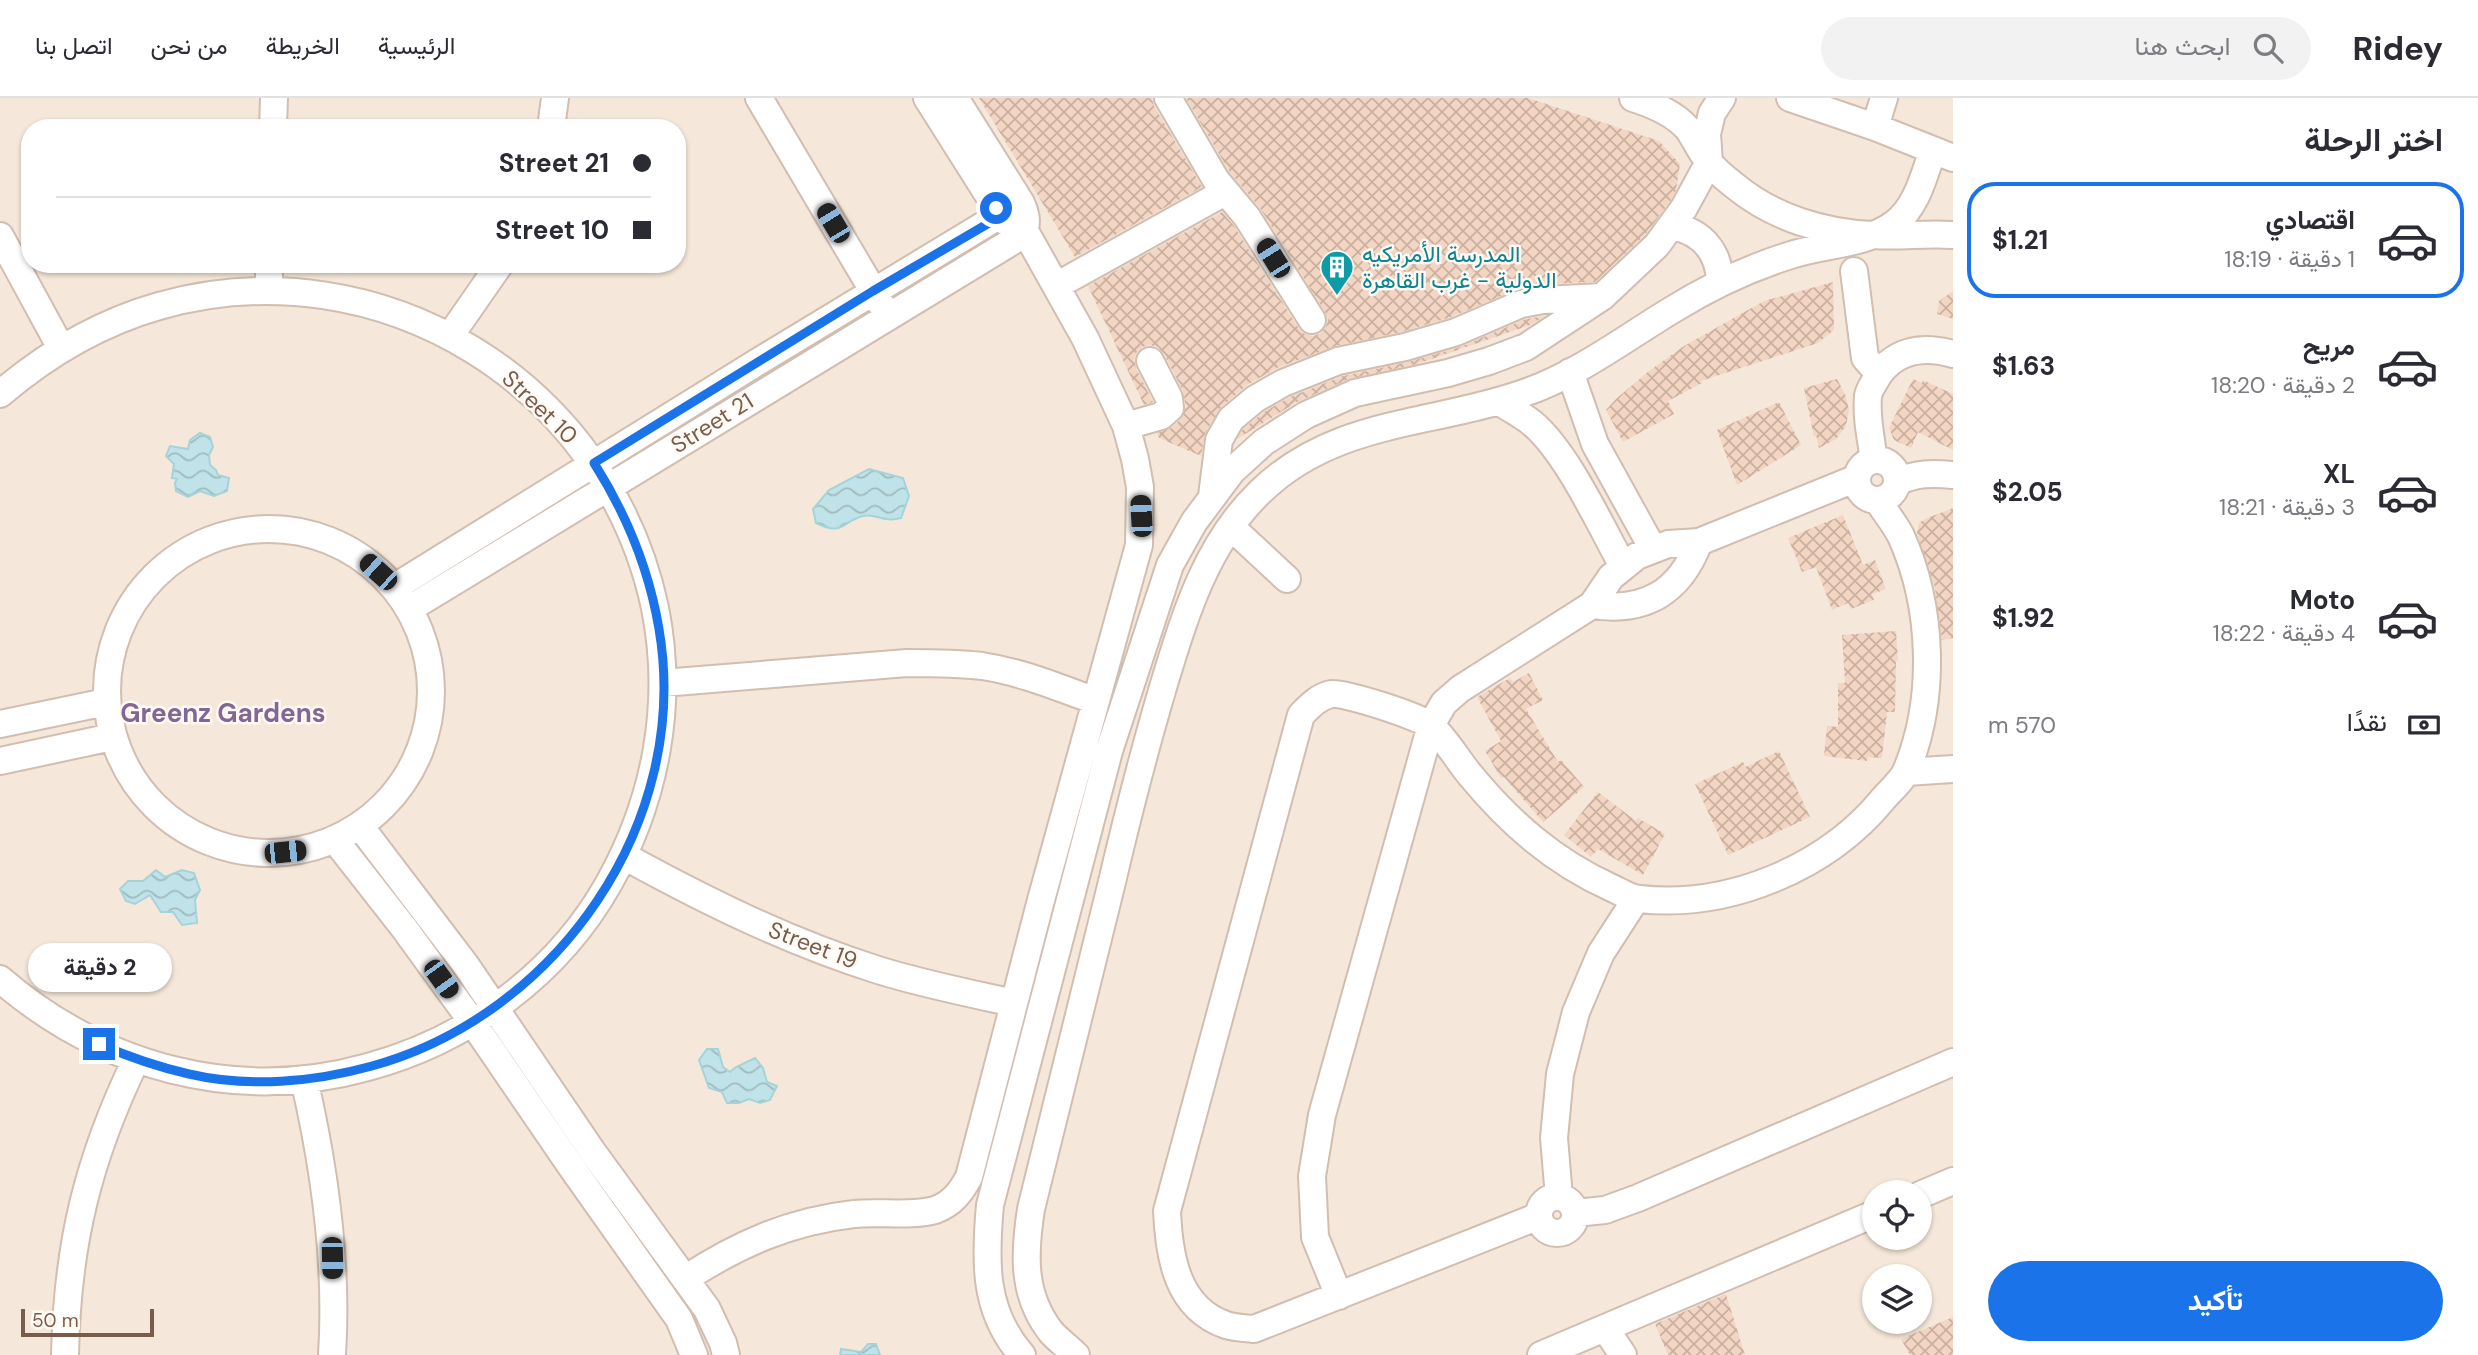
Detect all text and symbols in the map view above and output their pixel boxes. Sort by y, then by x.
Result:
search box [1821,17,2311,80]
text: Ridey [2353,27,2443,70]
text: ابحث هنا [2134,29,2231,63]
icon: search [2249,29,2287,67]
text: اتصل بنا [35,30,112,61]
text: من نحن [150,30,228,61]
text: الخريطة [266,30,340,61]
text: الرئيسية [378,30,455,61]
text: اختر الرحلة [2304,119,2443,161]
text: Street 21 [499,146,609,180]
route start [980,192,1012,224]
car [814,200,853,246]
text: اقتصادي [2266,203,2355,237]
icon: car [2376,209,2439,272]
text: Street 10 [495,213,609,247]
text: $1.21 [1992,223,2048,257]
car [1253,235,1294,281]
place label: المدرسة الأمريكيه الدولية - غرب القاهرة [1362,239,1557,295]
text: 1 دقيقة · 18:19 [2224,244,2355,274]
building icon: المدرسة الأمريكيه الدولية - غرب القاهرة [1318,248,1356,297]
text: مريح [2303,329,2355,363]
icon: car [2376,335,2439,398]
text: $1.63 [1992,349,2055,383]
street label: Street 10 [496,363,584,451]
text: 2 دقيقة · 18:20 [2211,370,2355,400]
street label: Street 21 [665,386,759,460]
text: XL [2323,457,2355,491]
icon: car [2376,461,2439,524]
text: $2.05 [1992,475,2063,509]
text: 3 دقيقة · 18:21 [2219,492,2355,522]
car [1130,494,1153,538]
car [356,550,401,594]
text: Moto [2290,583,2355,617]
icon: car [2376,587,2439,650]
text: $1.92 [1992,601,2054,635]
text: 4 دقيقة · 18:22 [2213,618,2355,648]
district label: Greenz Gardens [120,696,326,730]
text: نقدًا [2347,705,2387,739]
icon: cash [2405,706,2443,744]
text: 570 m [1988,710,2056,740]
car [264,839,307,865]
street label: Street 19 [764,914,862,976]
callout: 2 دقيقة [27,942,171,992]
text: 2 دقيقة [64,952,136,982]
car [421,956,462,1002]
route end [83,1028,115,1060]
map controls [1862,1180,1932,1334]
button: locate [1862,1180,1932,1250]
car [322,1237,343,1279]
button: تأكيد [1988,1261,2443,1341]
button: layers [1862,1264,1932,1334]
scale bar [21,1306,154,1338]
text: 50 m [32,1308,79,1333]

